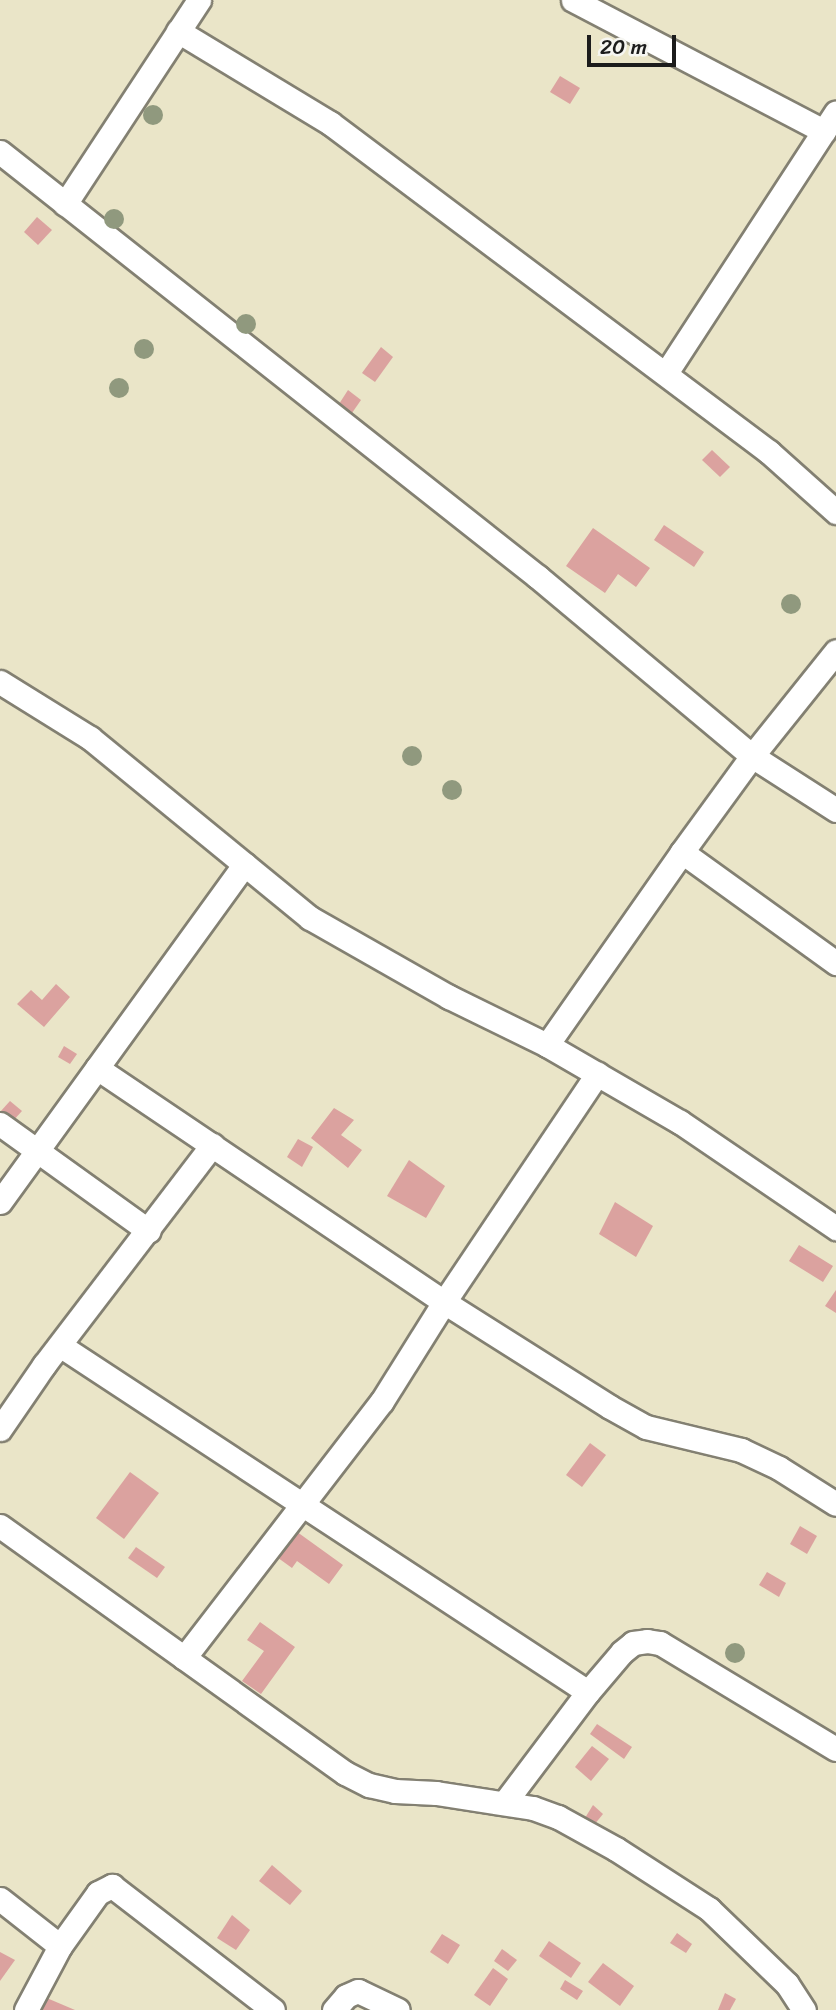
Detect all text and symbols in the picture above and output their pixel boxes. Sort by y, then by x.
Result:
scale bar [591,21,680,65]
text: 20 m [600,28,647,66]

